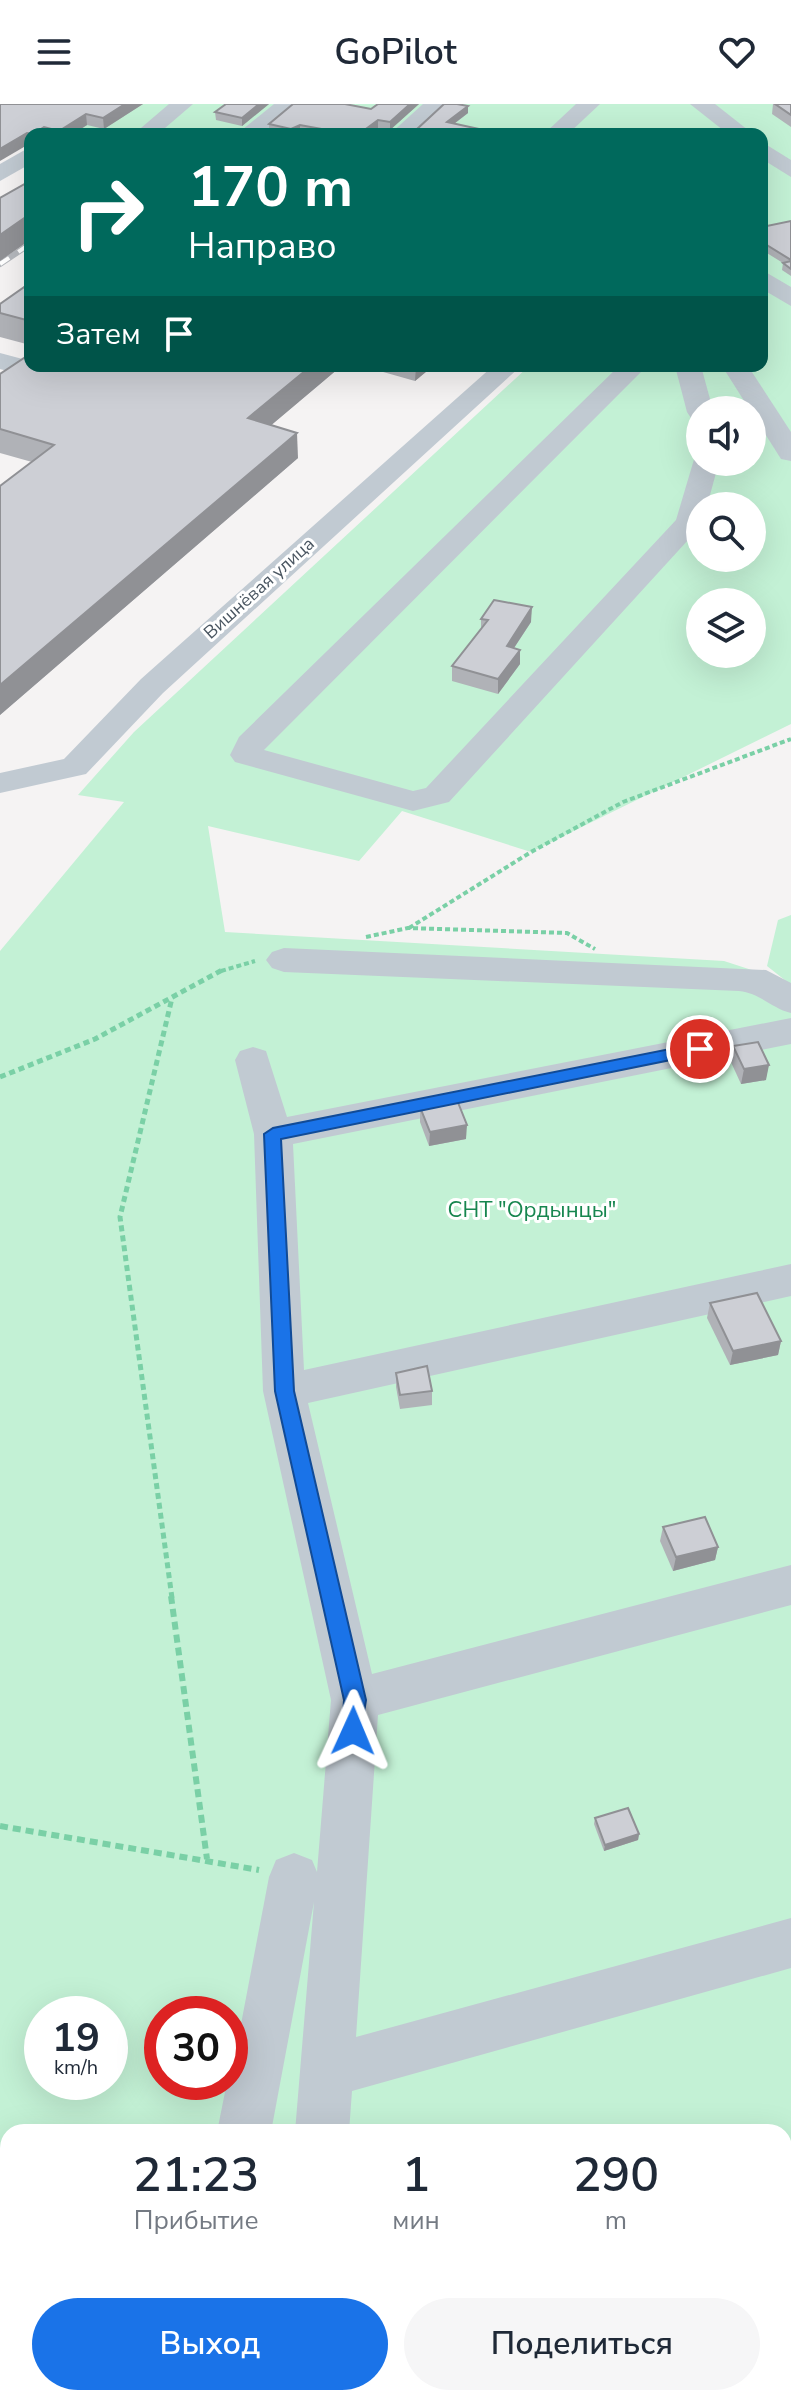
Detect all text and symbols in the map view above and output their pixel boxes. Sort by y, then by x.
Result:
text: GoPilot [334,28,457,77]
icon: menu [32,30,76,74]
icon: heart [715,30,759,74]
text: 170 m [188,149,353,226]
icon: right [56,160,160,264]
text: Направо [188,222,337,271]
icon: arrive [157,312,201,356]
text: Затем [56,314,141,355]
map controls [686,396,766,668]
button: sound [686,396,766,476]
button: search [686,492,766,572]
street label: Вишнёвая улица [198,532,320,644]
button: layers [686,588,766,668]
pin [666,1015,734,1083]
icon: arrive [678,1027,722,1071]
park label: СНТ "Ордынцы" [448,1195,616,1225]
position arrow [311,1689,395,1773]
speed limit sign: 30 [144,1996,248,2100]
text: 19 [52,2011,100,2065]
text: km/h [54,2054,98,2081]
text: 21:23 [133,2142,259,2208]
text: 1 [402,2142,430,2208]
text: 290 [573,2142,659,2208]
text: Прибытие [134,2203,259,2238]
text: мин [392,2203,440,2238]
text: m [605,2203,627,2238]
button: Выход [32,2298,388,2390]
button: Поделиться [404,2298,760,2390]

